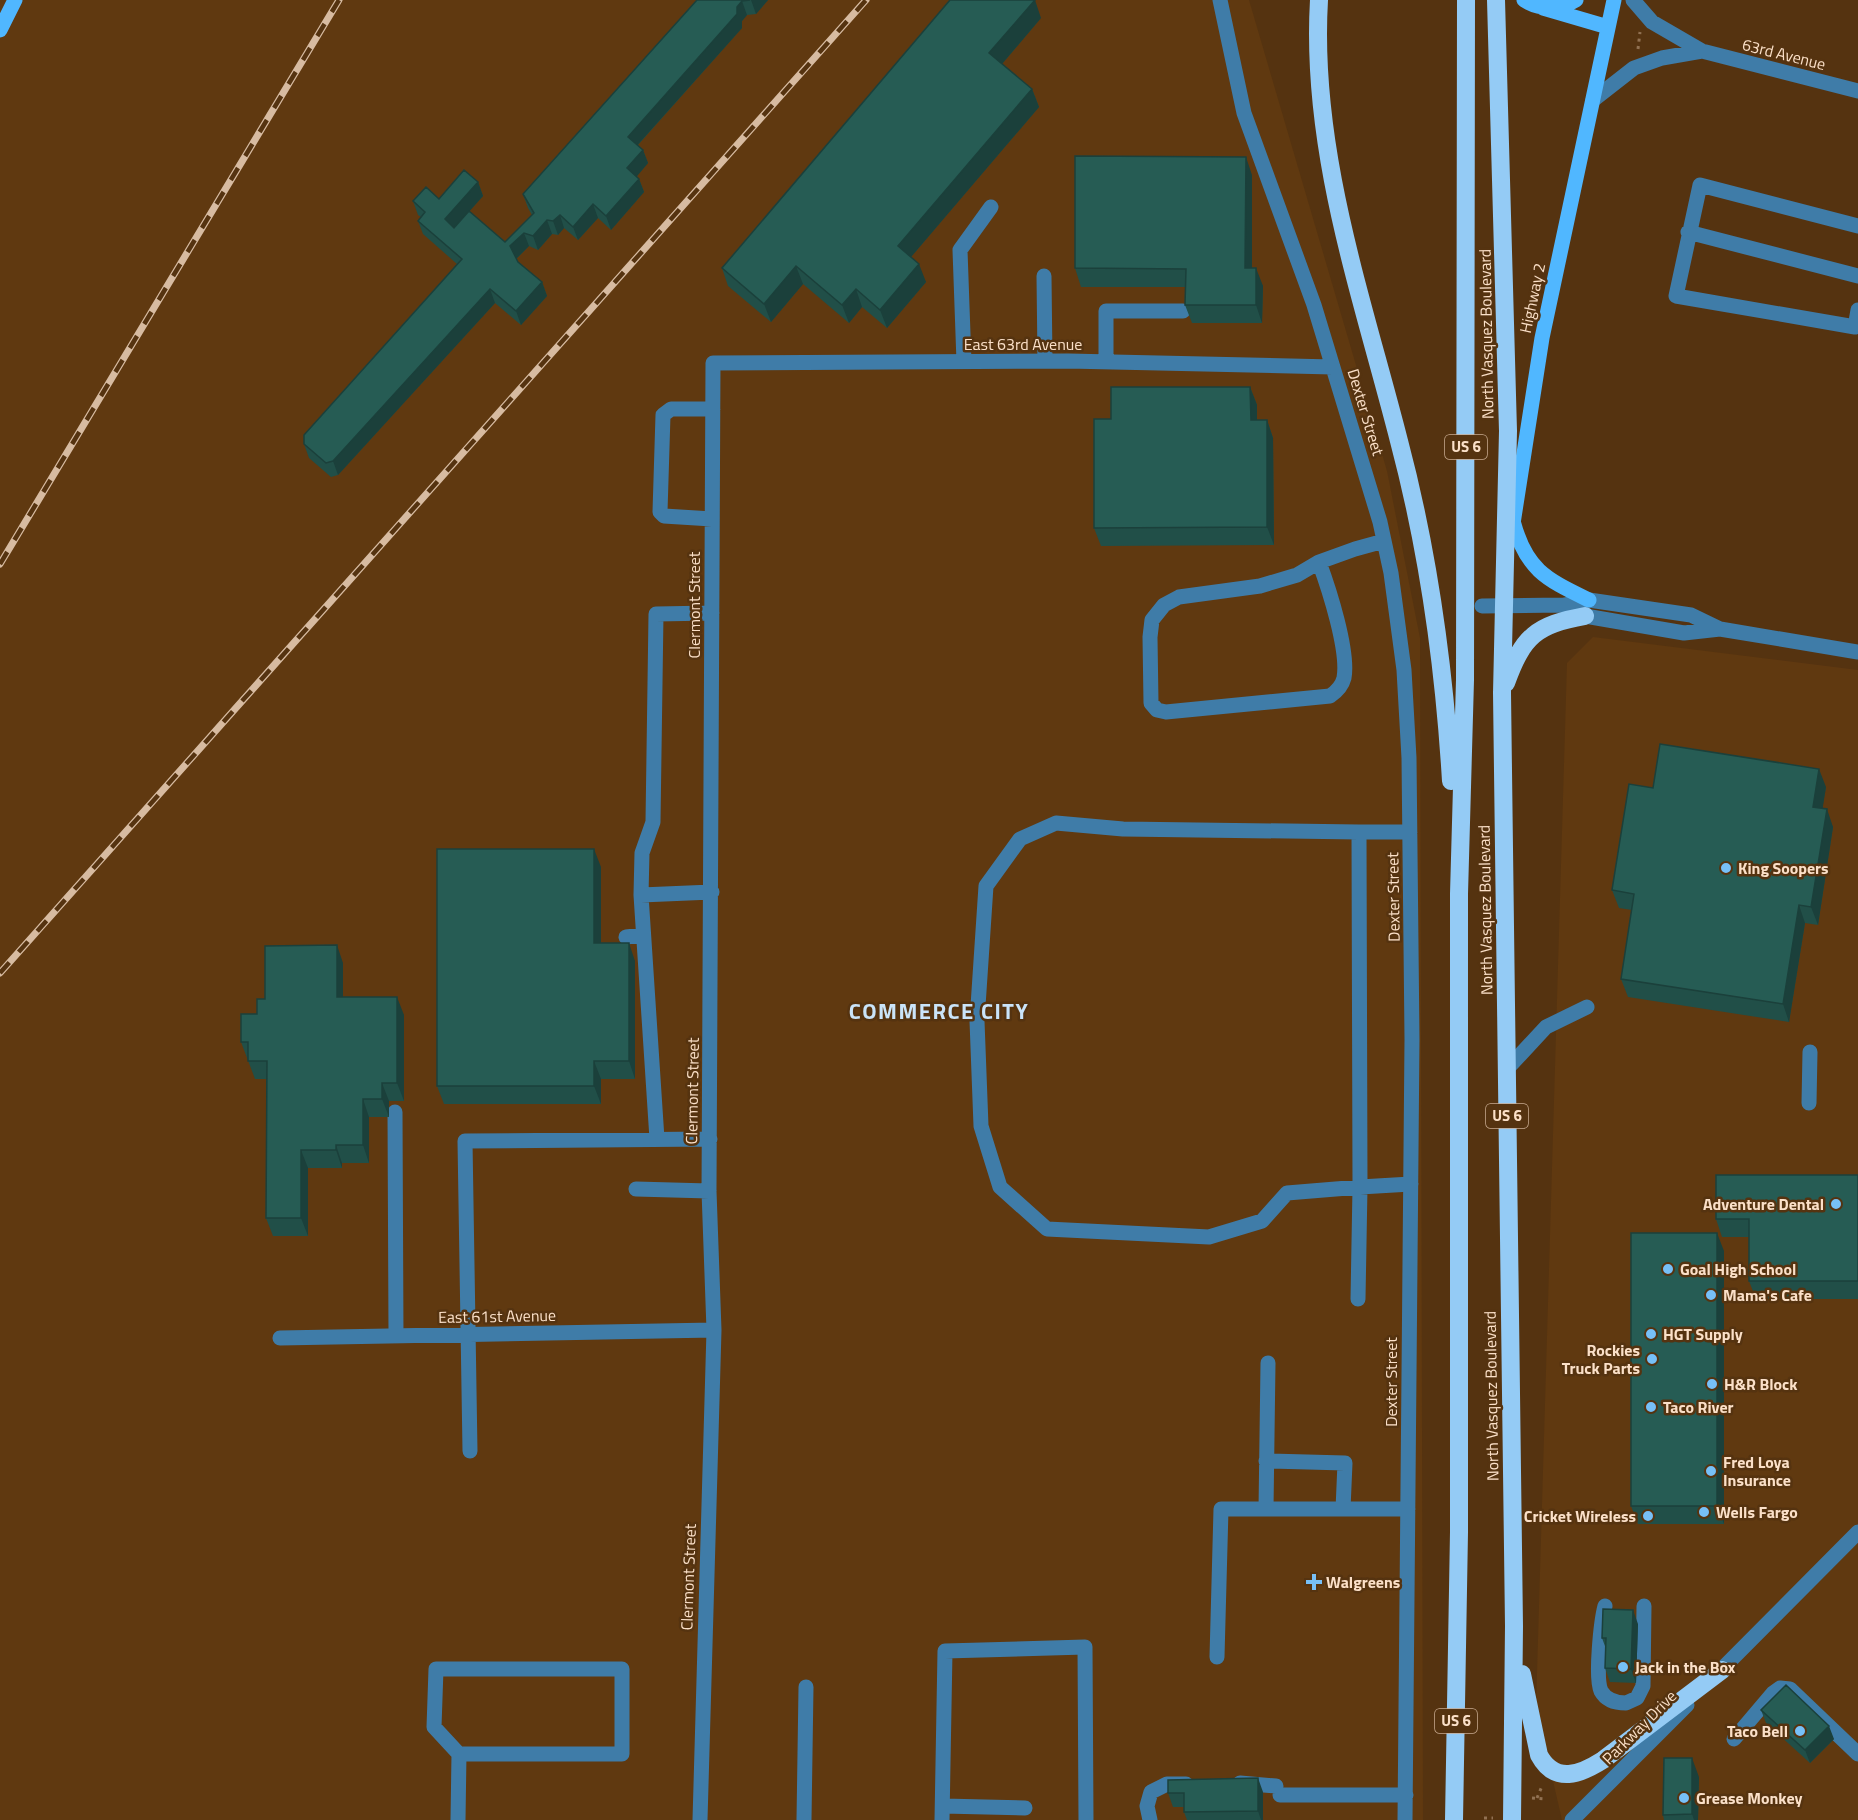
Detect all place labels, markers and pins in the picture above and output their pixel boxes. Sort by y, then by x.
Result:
place label: King Soopers [1738,856,1829,880]
marker: King Soopers [1719,861,1733,875]
place label: Adventure Dental [1703,1192,1824,1216]
marker: Adventure Dental [1829,1197,1843,1211]
place label: Goal High School [1680,1257,1796,1281]
marker: Goal High School [1661,1262,1675,1276]
place label: Mama's Cafe [1723,1283,1812,1307]
marker: Mama's Cafe [1704,1288,1718,1302]
place label: HGT Supply [1663,1322,1743,1346]
marker: HGT Supply [1644,1327,1658,1341]
place label: Rockies Truck Parts [1562,1338,1640,1380]
marker: Rockies Truck Parts [1645,1352,1659,1366]
place label: H&R Block [1724,1372,1798,1396]
marker: H&R Block [1705,1377,1719,1391]
place label: Taco River [1663,1395,1734,1419]
marker: Taco River [1644,1400,1658,1414]
place label: Fred Loya Insurance [1723,1450,1791,1492]
marker: Fred Loya Insurance [1704,1464,1718,1478]
place label: Wells Fargo [1716,1500,1798,1524]
place label: Cricket Wireless [1524,1504,1636,1528]
marker: Wells Fargo [1697,1505,1711,1519]
marker: Cricket Wireless [1641,1509,1655,1523]
place label: Walgreens [1326,1570,1400,1594]
marker: Walgreens [1307,1575,1321,1589]
place label: Jack in the Box [1635,1655,1736,1679]
marker: Jack in the Box [1616,1660,1630,1674]
place label: Taco Bell [1727,1719,1788,1743]
marker: Taco Bell [1793,1724,1807,1738]
place label: Grease Monkey [1696,1786,1802,1810]
marker: Grease Monkey [1677,1791,1691,1805]

